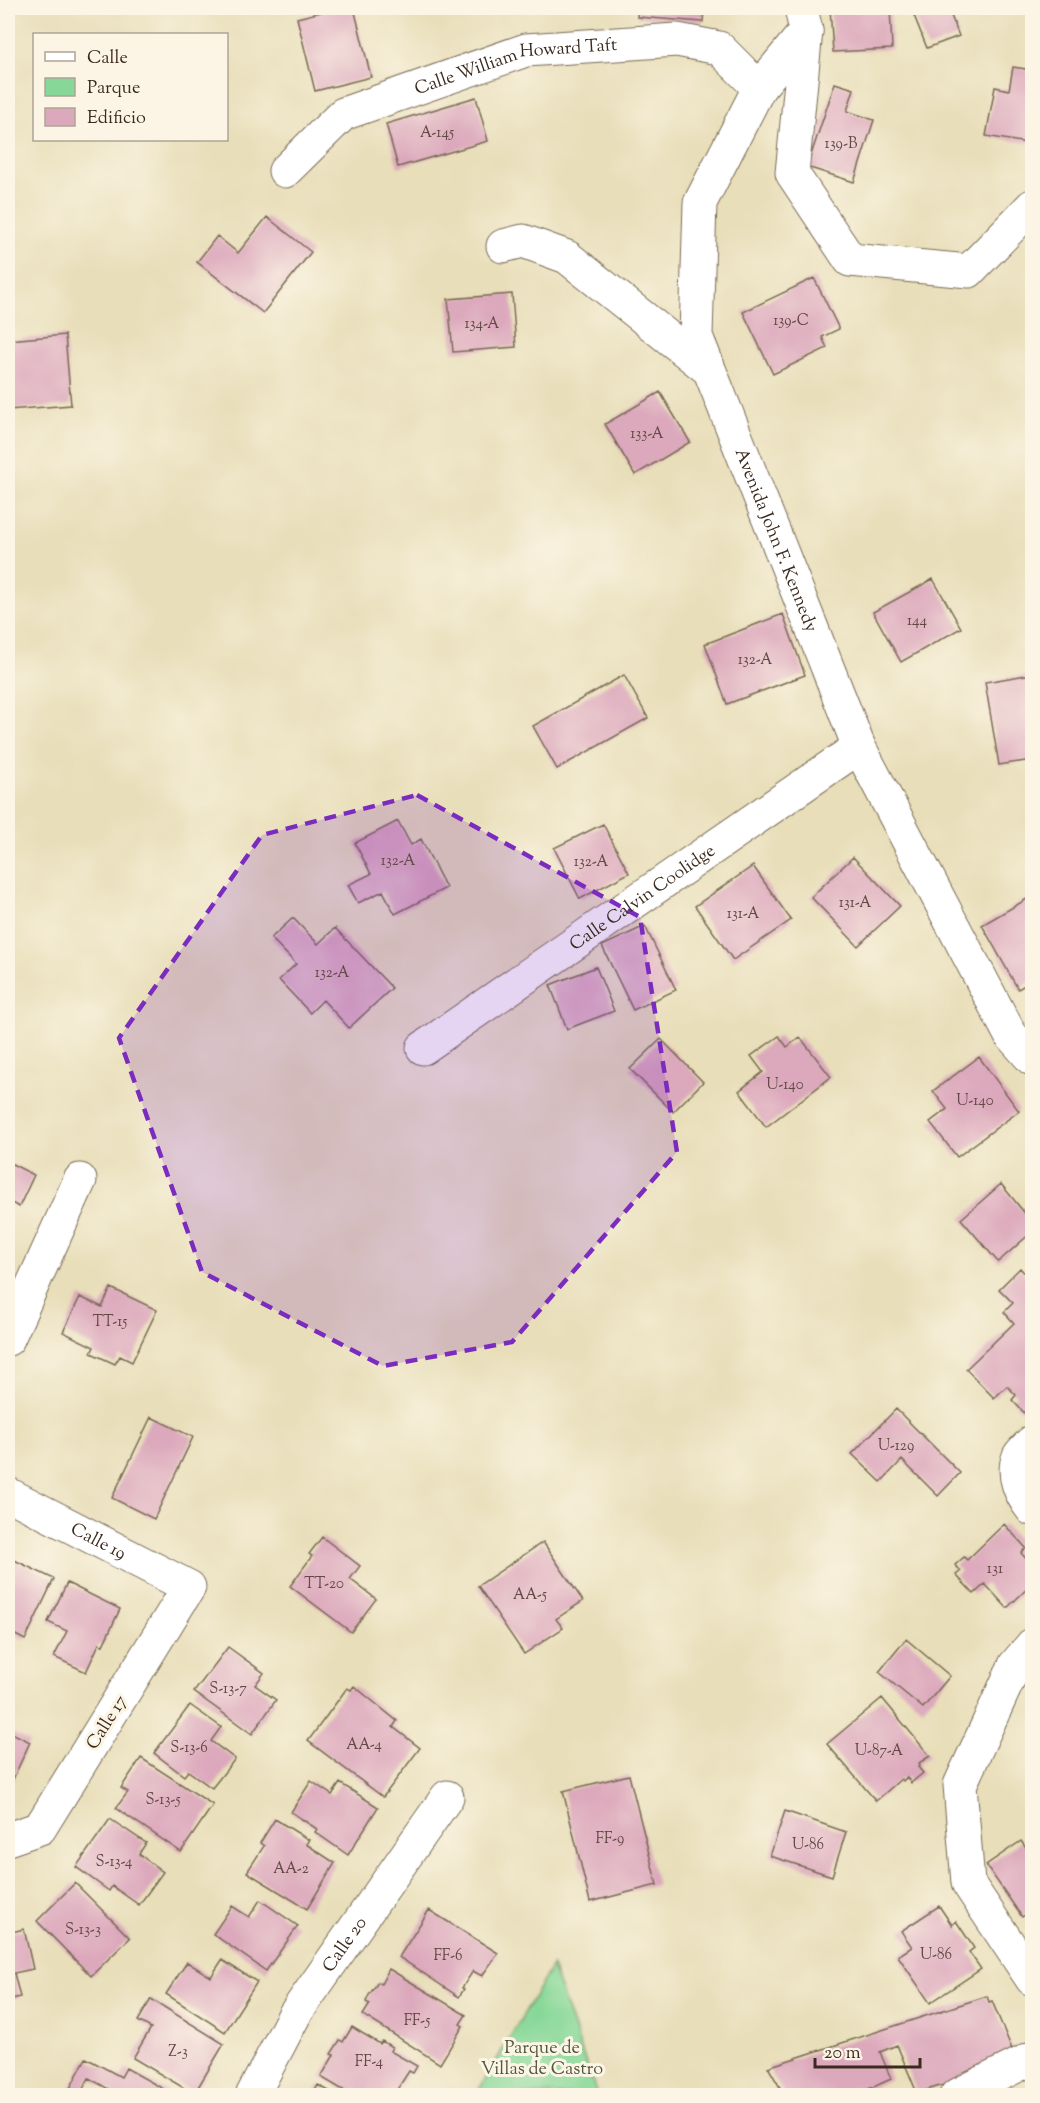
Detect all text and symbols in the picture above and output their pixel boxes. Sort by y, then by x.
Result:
legend [33,33,228,141]
street label: Calle William Howard Taft [411,33,618,103]
text: Calle [87,46,128,72]
text: Parque [87,76,140,102]
text: Edificio [87,106,146,132]
house number: A-145 [420,123,454,144]
house number: 139-B [825,134,858,155]
house number: 139-C [773,311,809,332]
house number: 134-A [464,314,500,335]
house number: 133-A [630,424,664,445]
street label: Avenida John F. Kennedy [727,445,823,636]
house number: 144 [907,611,928,632]
house number: 132-A [738,650,772,671]
street label: Calle Calvin Coolidge [565,839,721,958]
house number: 132-A [381,851,415,872]
house number: 132-A [574,852,608,873]
house number: 131-A [839,893,871,914]
house number: 131-A [727,904,759,925]
house number: 132-A [315,963,349,984]
house number: U-140 [766,1075,804,1096]
house number: U-140 [956,1091,994,1112]
house number: TT-15 [93,1312,127,1333]
house number: U-129 [878,1436,914,1457]
street label: Calle 19 [65,1517,130,1568]
house number: 131 [987,1559,1003,1580]
house number: TT-20 [304,1574,344,1595]
house number: AA-5 [513,1585,547,1606]
house number: S-13-7 [209,1679,247,1700]
street label: Calle 17 [81,1691,135,1755]
house number: AA-4 [346,1735,382,1756]
house number: S-13-6 [170,1738,208,1759]
house number: U-87-A [855,1741,903,1762]
house number: S-13-5 [145,1790,181,1811]
house number: FF-9 [596,1829,624,1850]
house number: U-86 [792,1835,824,1856]
house number: S-13-4 [96,1852,133,1873]
house number: AA-2 [273,1859,309,1880]
street label: Calle 20 [317,1912,374,1978]
house number: S-13-3 [65,1920,101,1941]
house number: U-86 [920,1945,952,1966]
house number: FF-6 [434,1946,462,1967]
house number: FF-5 [404,2011,430,2032]
scale bar [815,2031,920,2069]
park label: Parque de Villas de Castro [481,2036,603,2083]
text: 20 m [824,2041,861,2067]
house number: Z-3 [168,2042,188,2063]
house number: FF-4 [355,2052,384,2073]

